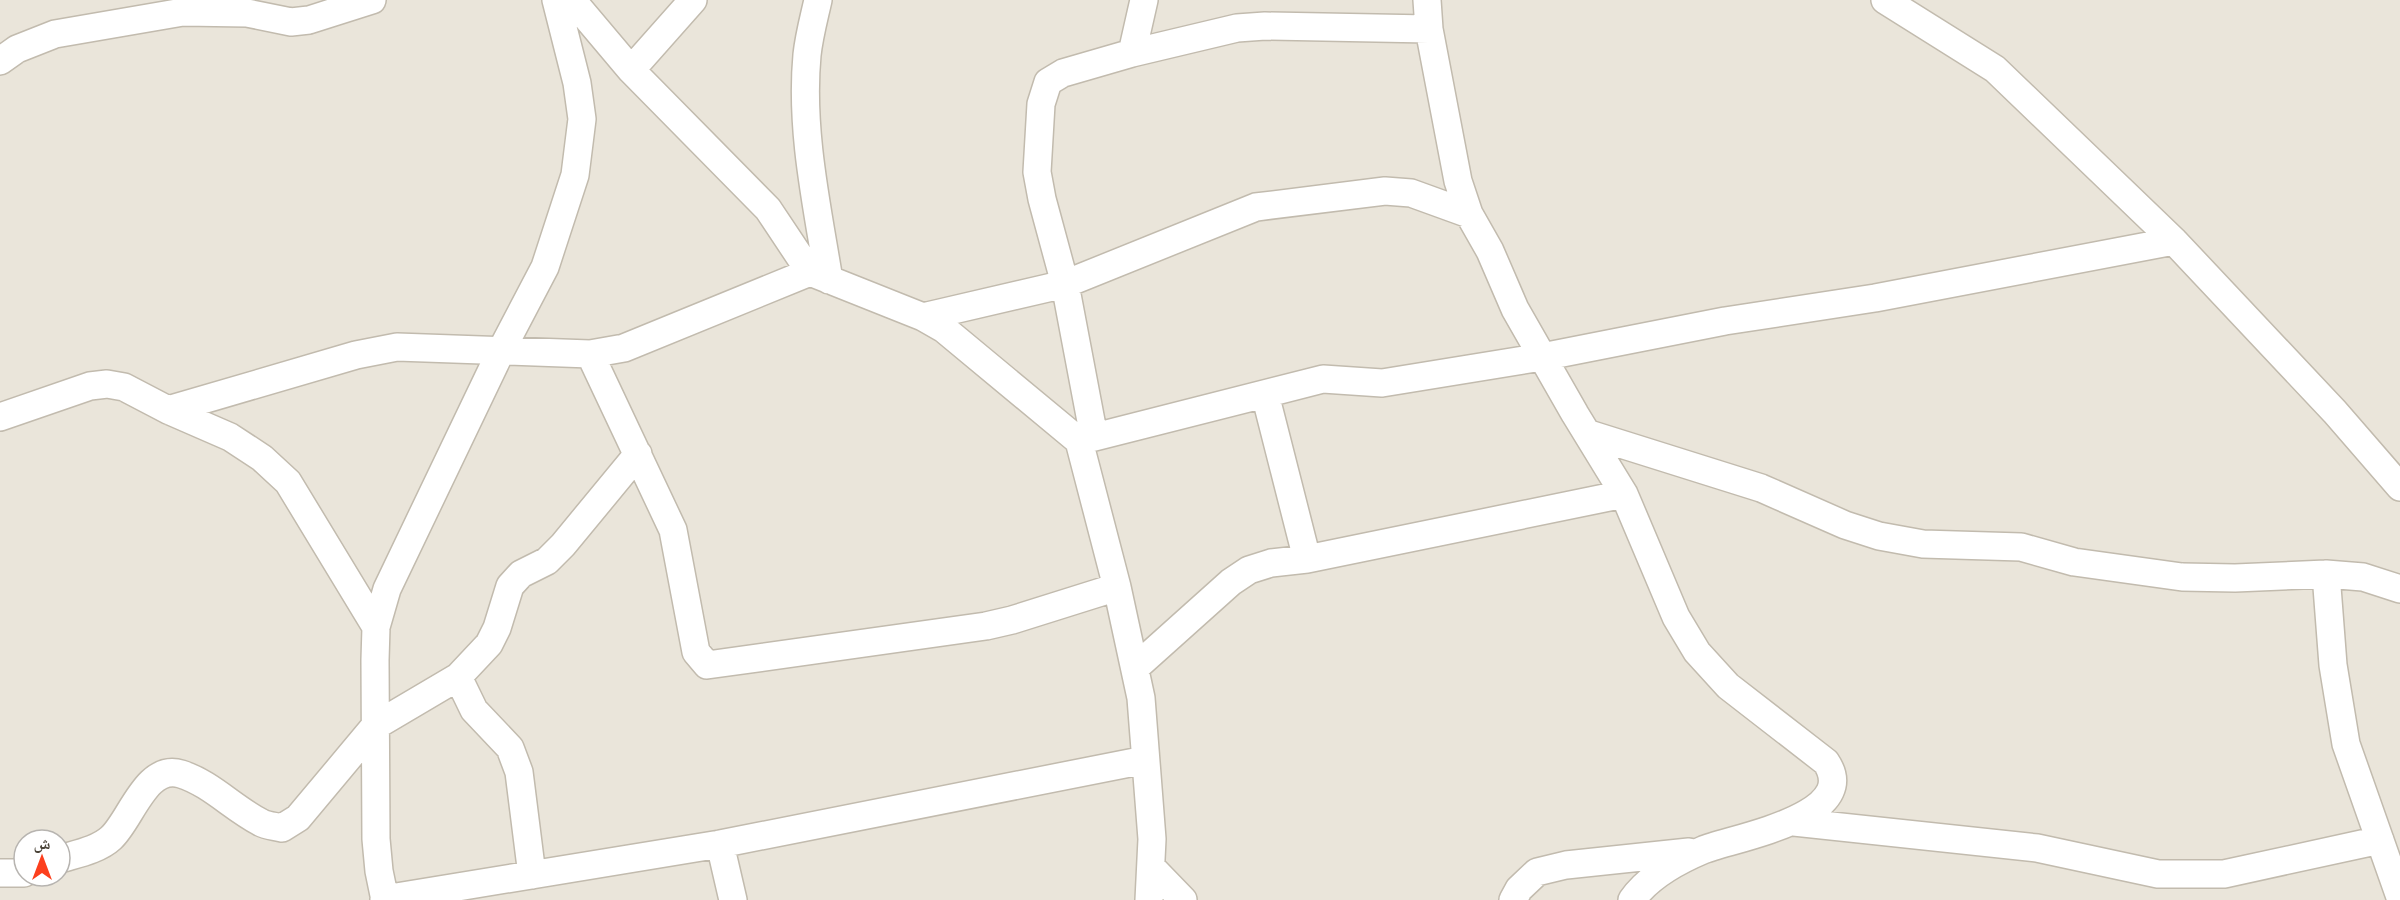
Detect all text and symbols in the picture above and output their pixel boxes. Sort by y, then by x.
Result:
north arrow [12,828,72,888]
text: ش [34,833,51,853]

